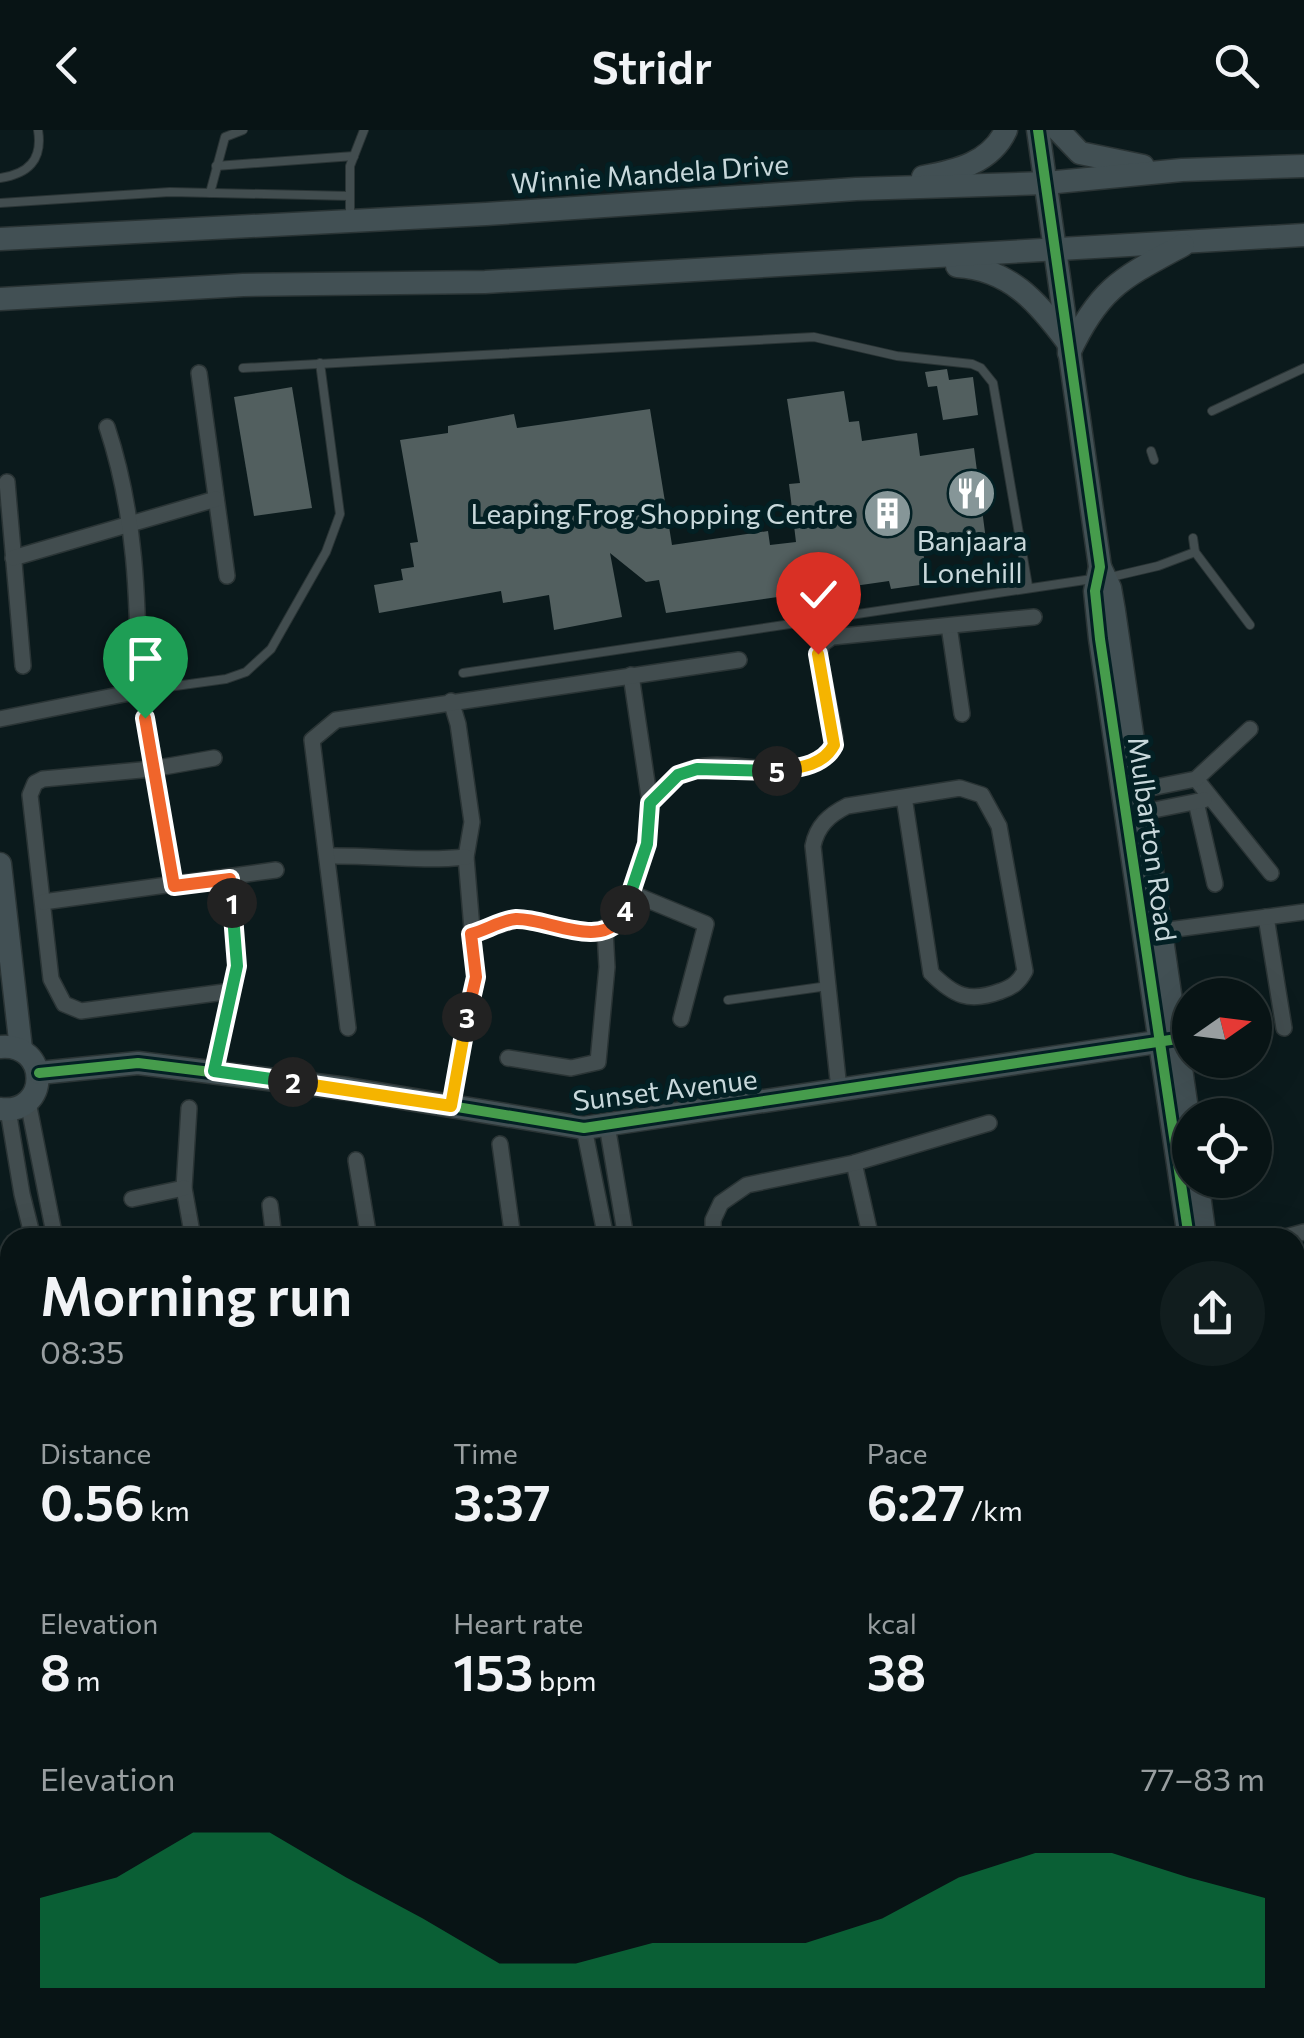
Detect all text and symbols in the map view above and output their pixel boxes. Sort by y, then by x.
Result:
icon: back [40,38,95,93]
text: Stridr [592,38,712,93]
icon: search [1209,38,1264,93]
street label: Winnie Mandela Drive [510,146,790,200]
restaurant icon: Banjaara Lonehill [946,467,998,519]
building icon: Leaping Frog Shopping Centre [862,487,914,539]
place label: Leaping Frog Shopping Centre [471,496,853,530]
place label: Banjaara Lonehill [917,523,1027,589]
pin [776,552,861,655]
icon: check [791,567,846,622]
pin [103,616,188,719]
icon: arrive [118,631,173,686]
street label: Mulbarton Road [1122,734,1184,944]
pin: 5 [752,746,802,796]
text: 5 [769,754,785,788]
pin: 1 [207,878,257,928]
pin: 4 [600,885,650,935]
text: 1 [226,886,238,920]
text: 4 [616,893,634,927]
north arrow [1172,978,1272,1078]
map controls [1172,978,1272,1198]
pin: 3 [442,992,492,1042]
text: 3 [459,1000,475,1034]
pin: 2 [268,1057,318,1107]
street label: Sunset Avenue [571,1061,759,1117]
text: 2 [285,1065,301,1099]
button: locate [1172,1098,1272,1198]
text: Morning run [40,1260,352,1327]
button: share [1160,1261,1265,1366]
text: 08:35 [40,1331,125,1371]
text: Distance [40,1436,151,1470]
text: Time [453,1436,518,1470]
text: Pace [867,1436,928,1470]
text: 0.56 [40,1470,145,1531]
text: 3:37 [453,1470,551,1531]
text: 6:27 [867,1470,965,1531]
text: km [145,1493,190,1527]
text: /km [965,1493,1023,1527]
text: Elevation [40,1606,158,1640]
text: Heart rate [453,1606,583,1640]
text: kcal [867,1606,917,1640]
text: 8 [40,1640,71,1701]
text: 153 [453,1640,533,1701]
text: 38 [867,1640,926,1701]
text: m [71,1663,101,1697]
text: bpm [533,1663,596,1697]
text: Elevation [40,1758,175,1798]
text: 77–83 m [1141,1758,1265,1798]

